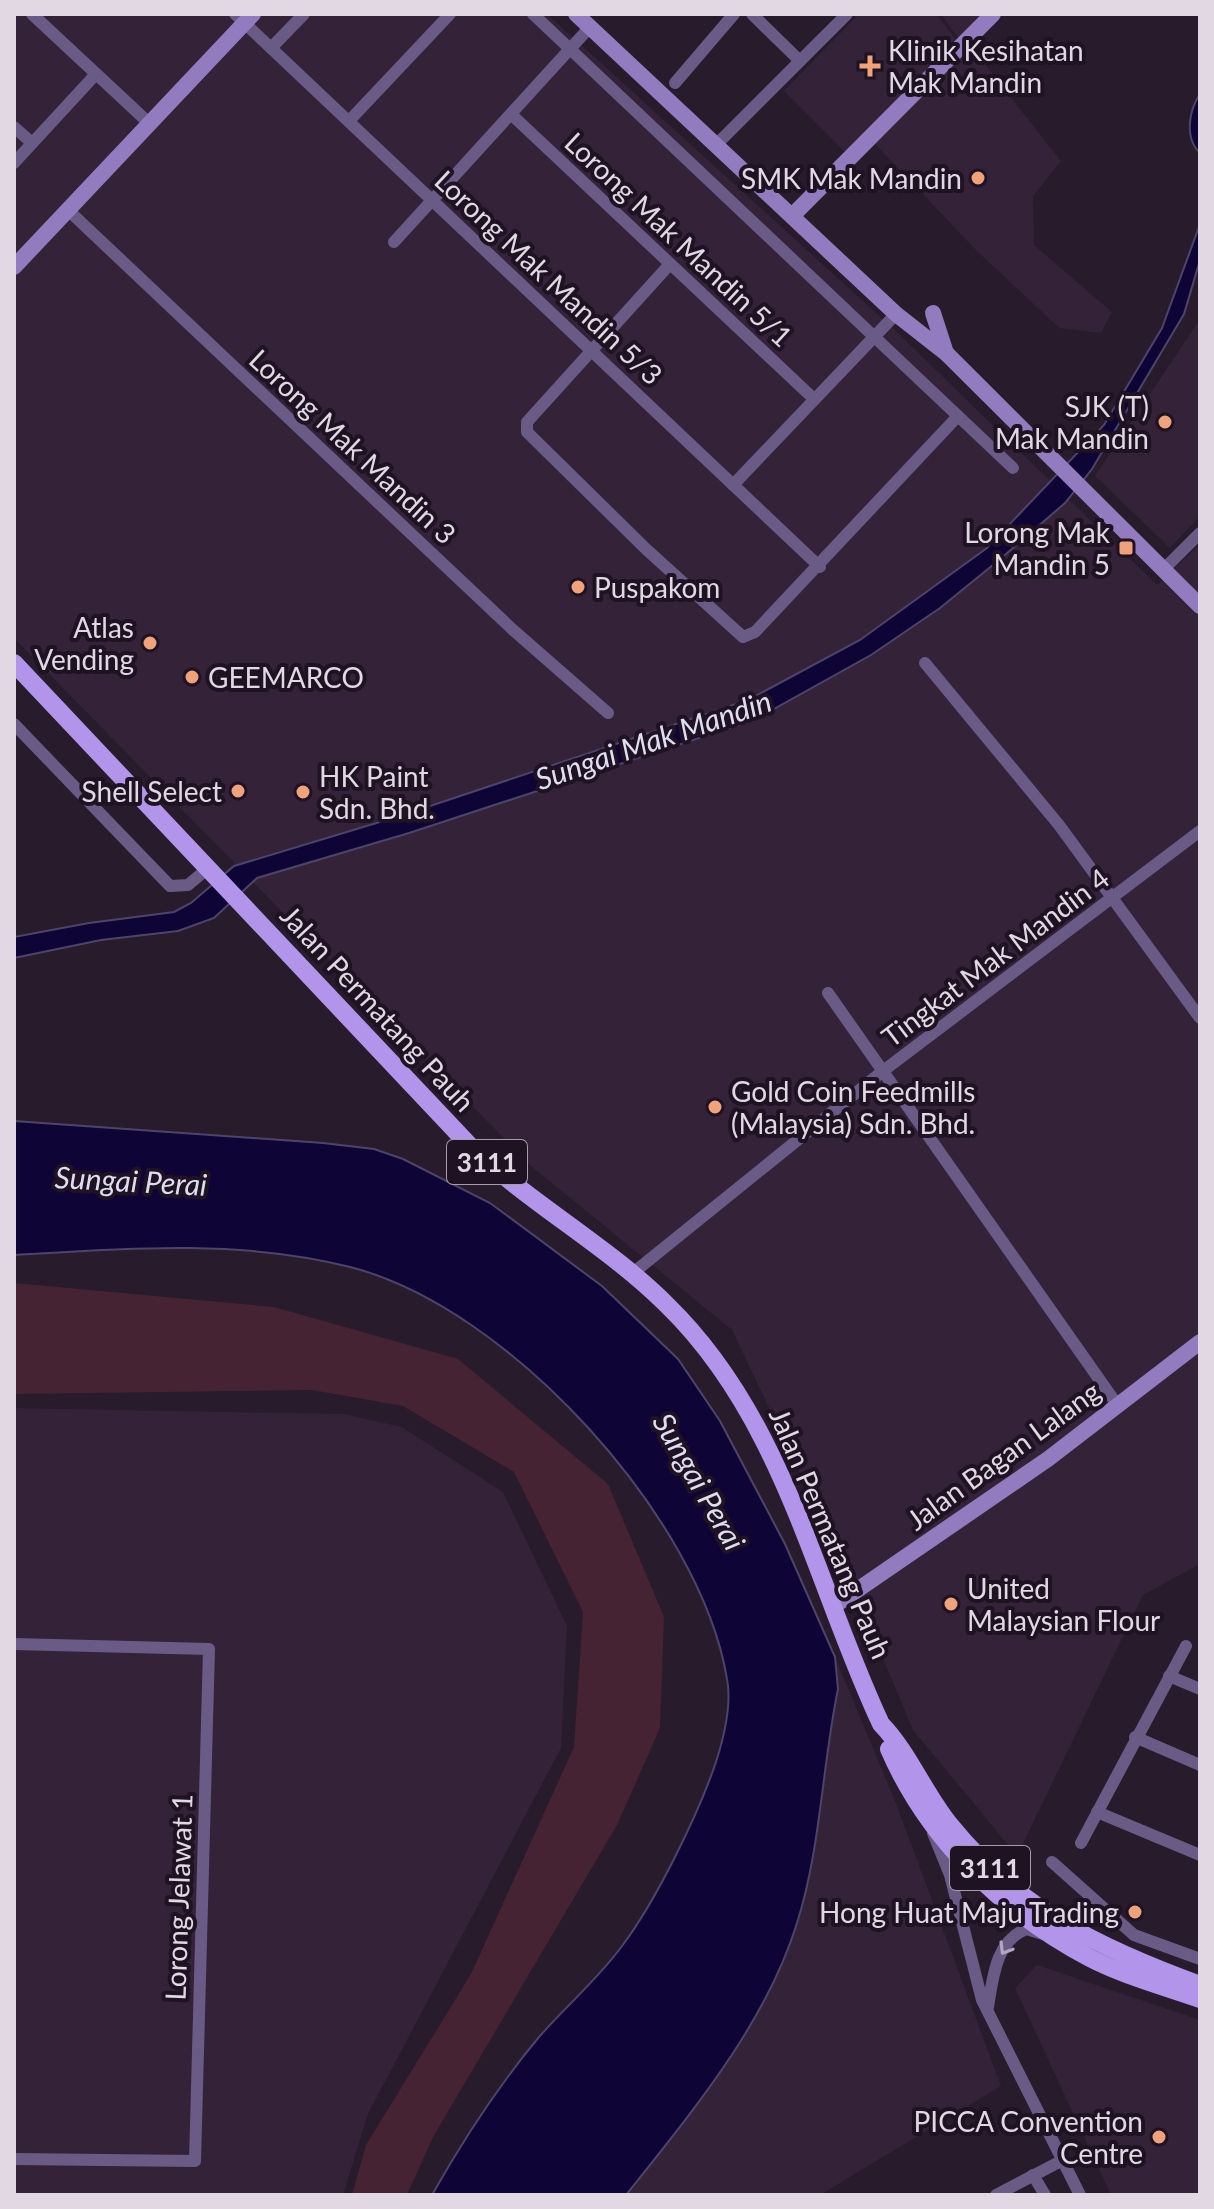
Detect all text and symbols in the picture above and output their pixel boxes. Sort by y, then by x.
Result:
place label: Klinik Kesihatan Mak Mandin [888,33,1084,99]
marker: Klinik Kesihatan Mak Mandin [859,55,881,77]
street label: Lorong Mak Mandin 5/1 [558,125,800,353]
place label: SMK Mak Mandin [741,161,962,195]
street label: Lorong Mak Mandin 5/3 [428,163,670,391]
marker: SMK Mak Mandin [969,169,987,187]
street label: Lorong Mak Mandin 3 [243,342,463,550]
place label: SJK (T) Mak Mandin [995,389,1149,455]
marker: SJK (T) Mak Mandin [1156,413,1174,431]
place label: Lorong Mak Mandin 5 [964,515,1111,581]
marker: Lorong Mak Mandin 5 [1117,539,1135,557]
place label: Puspakom [594,570,720,604]
marker: Puspakom [569,578,587,596]
place label: Atlas Vending [34,610,134,676]
marker: Atlas Vending [141,634,159,652]
place label: GEEMARCO [208,660,364,694]
marker: GEEMARCO [183,668,201,686]
water label: Sungai Mak Mandin [530,682,776,796]
place label: HK Paint Sdn. Bhd. [319,759,435,825]
place label: Shell Select [82,774,222,808]
marker: Shell Select [229,782,247,800]
marker: HK Paint Sdn. Bhd. [294,783,312,801]
street label: Tingkat Mak Mandin 4 [875,860,1115,1054]
street label: Jalan Permatang Pauh [274,898,482,1118]
place label: Gold Coin Feedmills (Malaysia) Sdn. Bhd. [731,1074,975,1140]
marker: Gold Coin Feedmills (Malaysia) Sdn. Bhd. [706,1098,724,1116]
road number: 3111 [447,1140,527,1184]
water label: Sungai Perai [54,1158,208,1202]
street label: Jalan Bagan Lalang [900,1373,1106,1537]
street label: Jalan Permatang Pauh [763,1402,899,1664]
water label: Sungai Perai [646,1406,754,1556]
place label: United Malaysian Flour [967,1571,1160,1637]
marker: United Malaysian Flour [942,1595,960,1613]
street label: Lorong Jelawat 1 [157,1793,199,2001]
road number: 3111 [950,1846,1030,1890]
place label: Hong Huat Maju Trading [819,1895,1119,1929]
marker: Hong Huat Maju Trading [1126,1903,1144,1921]
one-way arrow [999,1940,1015,1955]
place label: PICCA Convention Centre [913,2104,1143,2170]
marker: PICCA Convention Centre [1150,2128,1168,2146]

